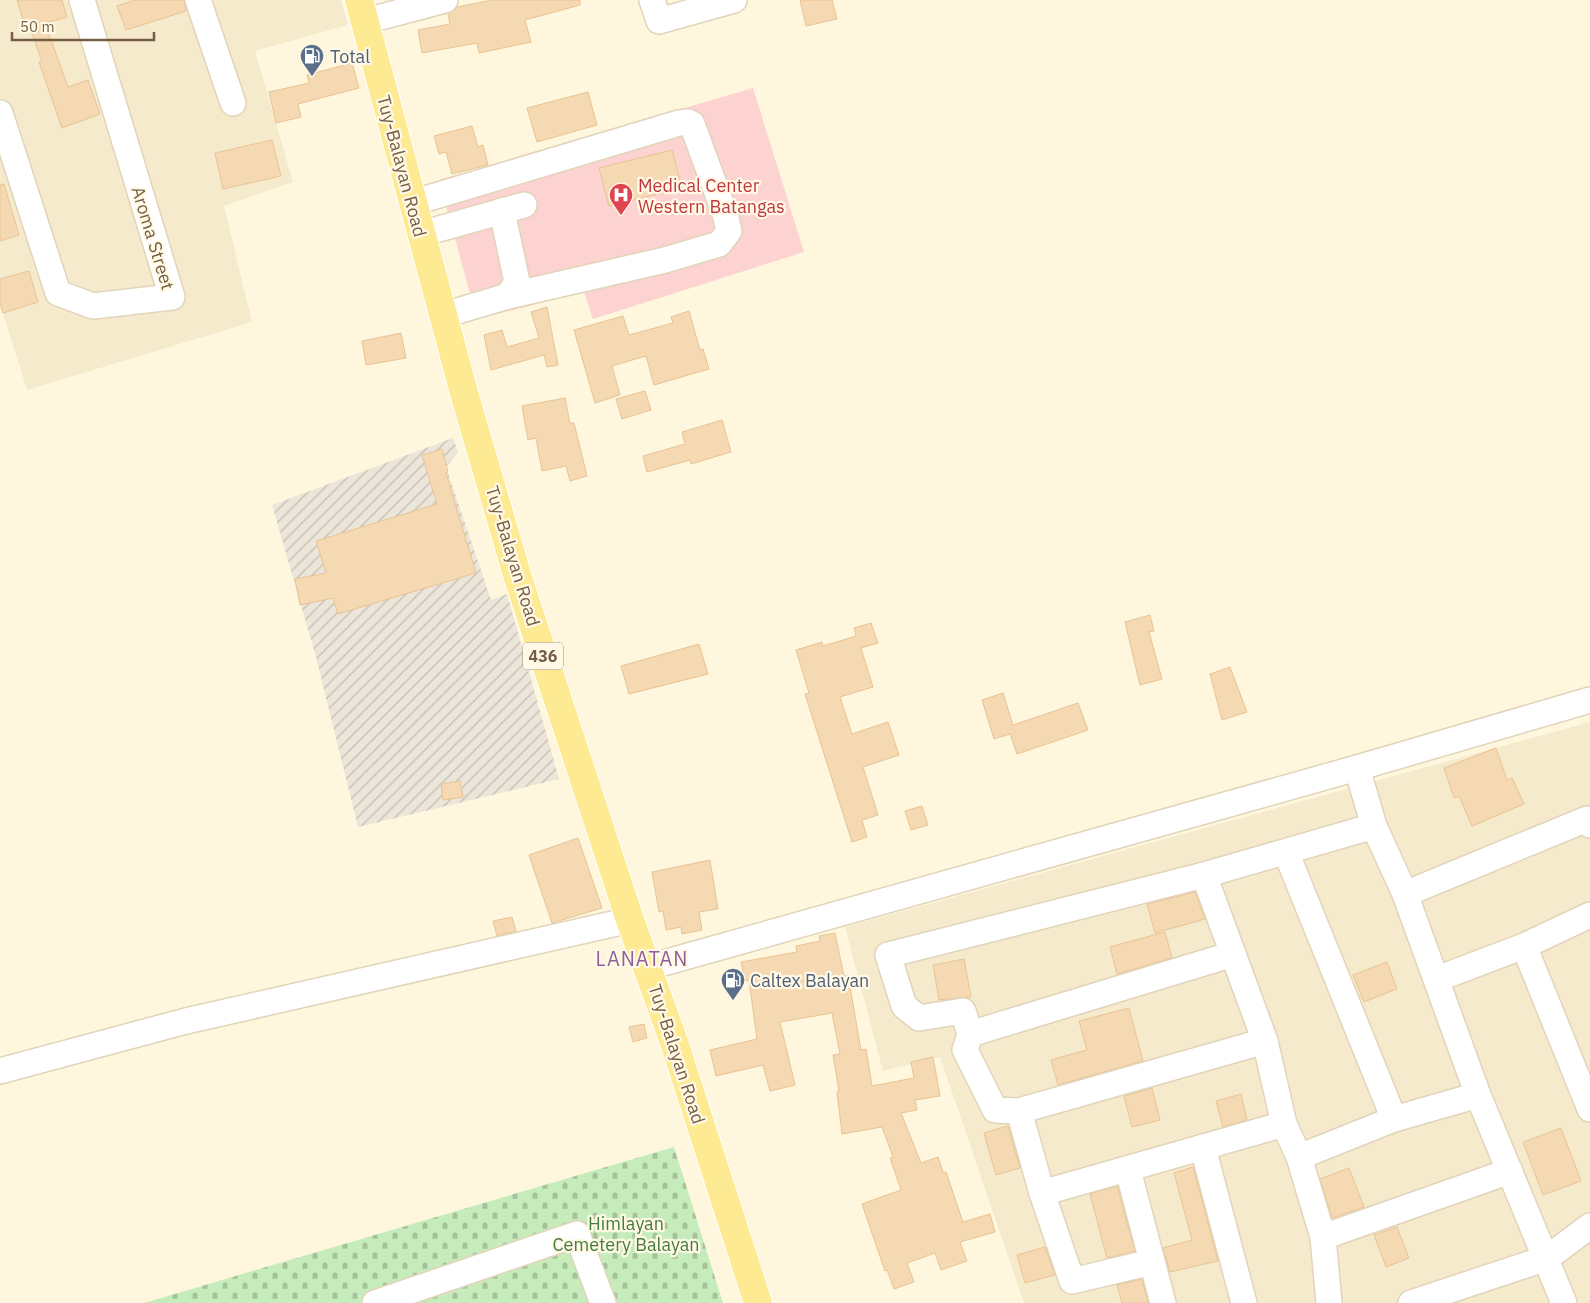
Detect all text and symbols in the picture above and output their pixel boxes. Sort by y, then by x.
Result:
scale bar [12,10,155,42]
text: 50 m [20,17,55,36]
fuel station icon: Total [299,43,325,77]
place label: Total [330,45,370,68]
street label: Tuy-Balayan Road [372,93,432,239]
place label: Medical Center Western Batangas [638,174,785,218]
hospital icon: Medical Center Western Batangas [608,182,634,216]
street label: Aroma Street [126,183,180,293]
street label: Tuy-Balayan Road [481,483,545,629]
road number: 436 [523,642,563,669]
district label: LANATAN [596,945,688,972]
fuel station icon: Caltex Balayan [720,967,746,1001]
place label: Caltex Balayan [750,969,869,992]
street label: Tuy-Balayan Road [644,981,710,1127]
park label: Himlayan Cemetery Balayan [552,1212,700,1256]

